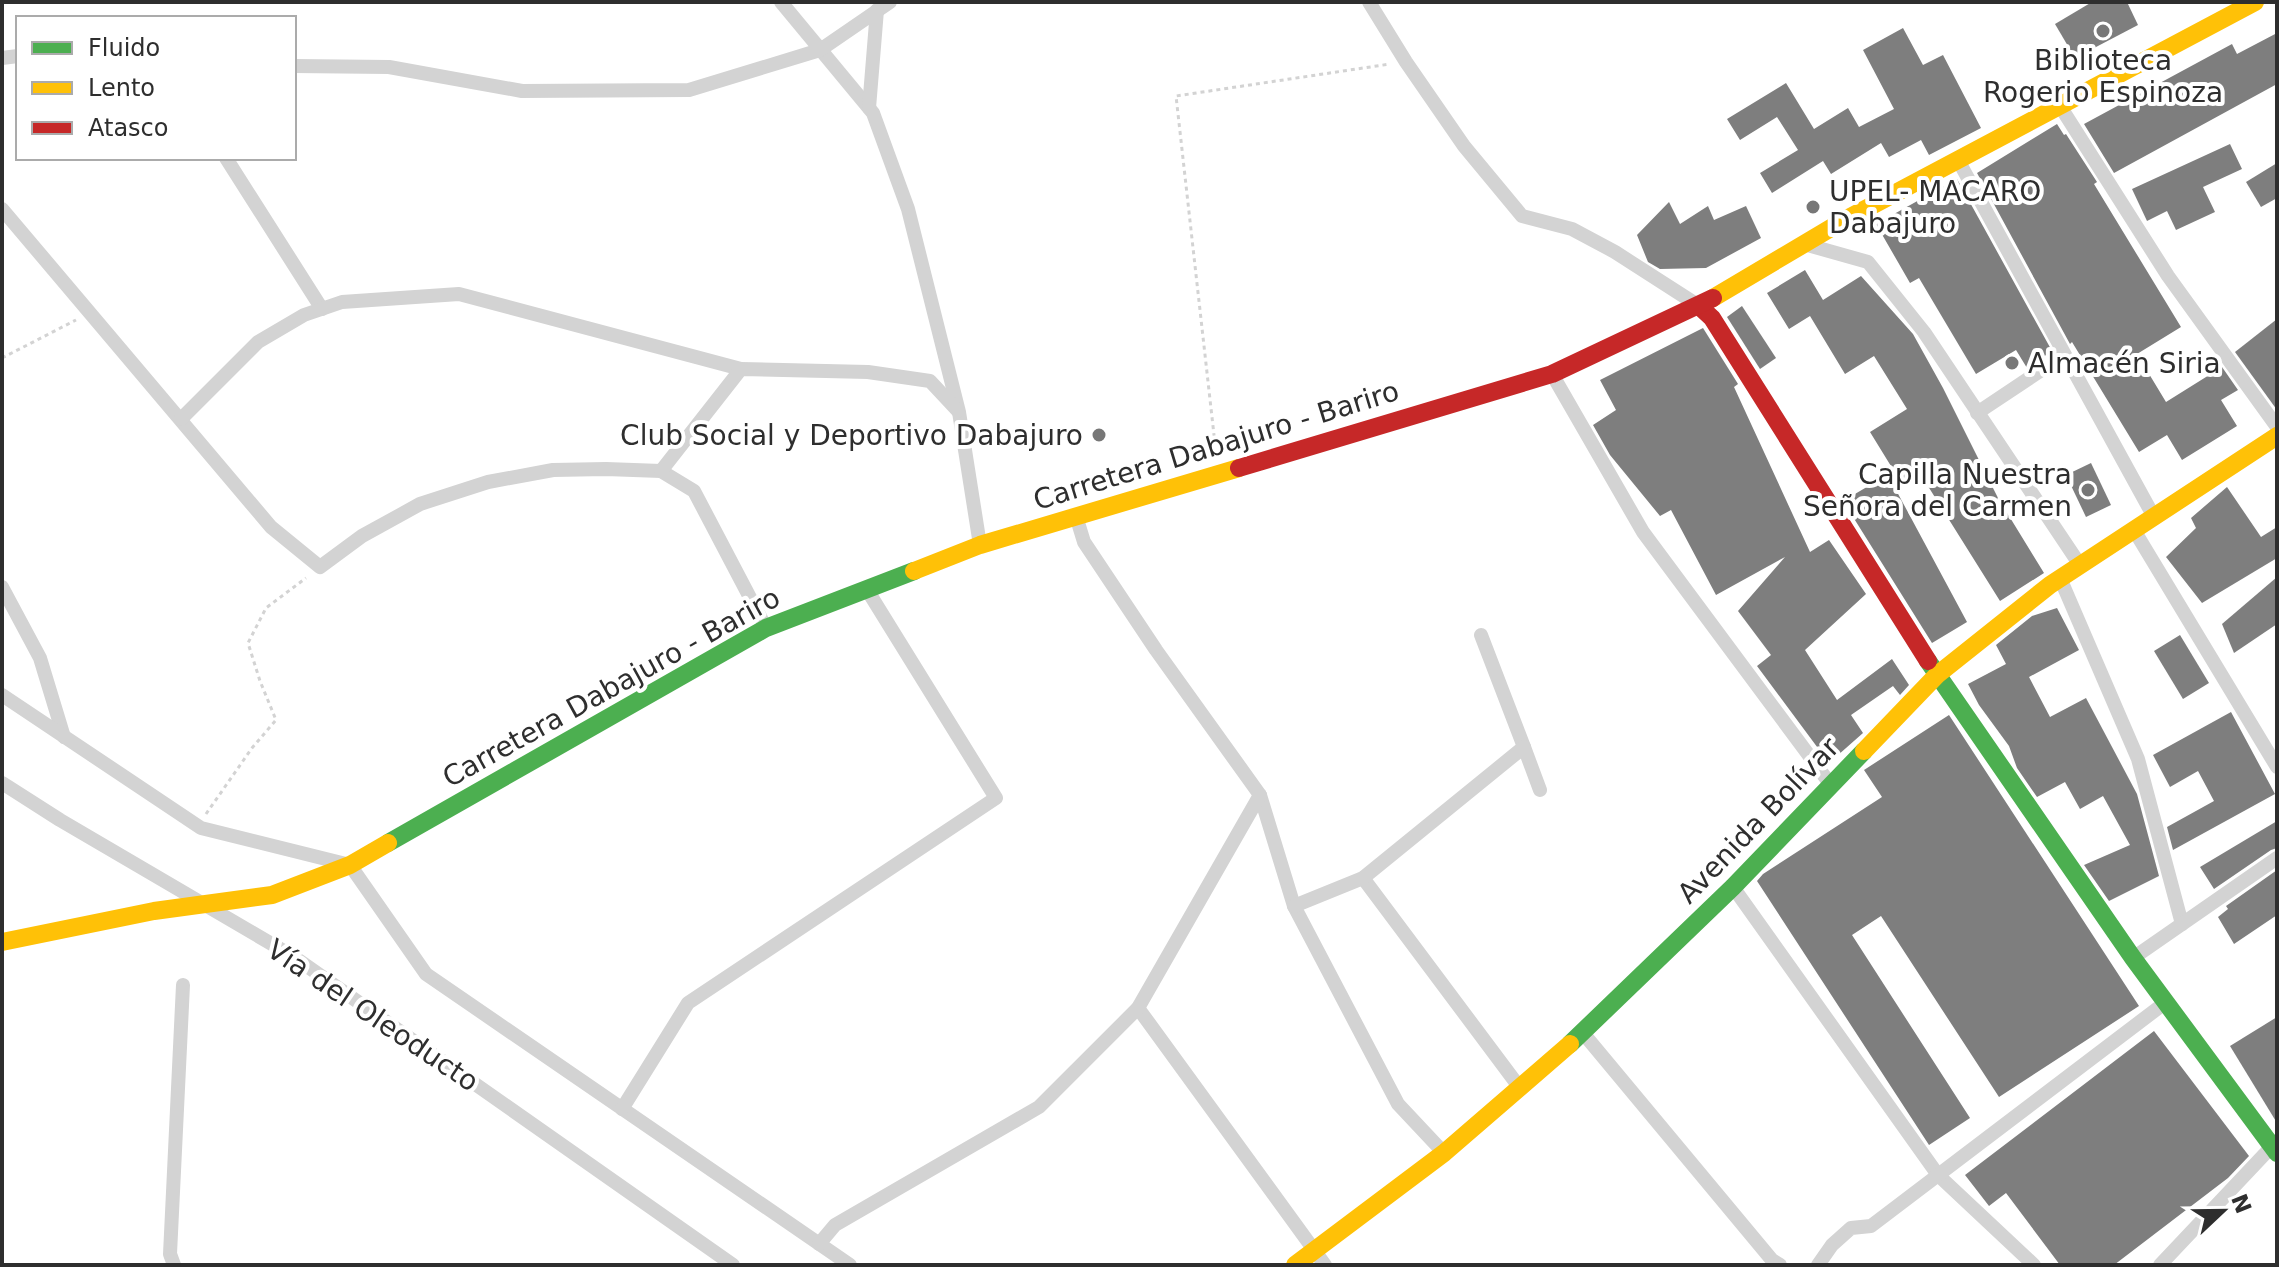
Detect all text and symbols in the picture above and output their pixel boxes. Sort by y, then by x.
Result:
legend [16,16,296,160]
marker: Biblioteca Rogerio Espinoza [2094,22,2112,40]
text: Fluido [88,34,160,62]
place label: Biblioteca Rogerio Espinoza [1983,44,2223,109]
text: Lento [88,74,155,102]
text: Atasco [88,114,169,142]
place label: UPEL- MACARO Dabajuro [1829,175,2041,240]
marker: UPEL- MACARO Dabajuro [1804,198,1822,216]
place label: Almacén Siria [2028,347,2221,380]
marker: Almacén Siria [2003,354,2021,372]
street label: Carretera Dabajuro - Bariro [1029,374,1403,517]
place label: Club Social y Deportivo Dabajuro [620,419,1083,452]
marker: Club Social y Deportivo Dabajuro [1090,426,1108,444]
place label: Capilla Nuestra Señora del Carmen [1803,458,2072,523]
marker: Capilla Nuestra Señora del Carmen [2079,481,2097,499]
street label: Carretera Dabajuro - Bariro [437,581,786,794]
street label: Avenida Bolívar [1671,730,1846,910]
street label: Vía del Oleoducto [261,932,485,1098]
north arrow [2183,1171,2263,1251]
text: N [2226,1190,2256,1217]

